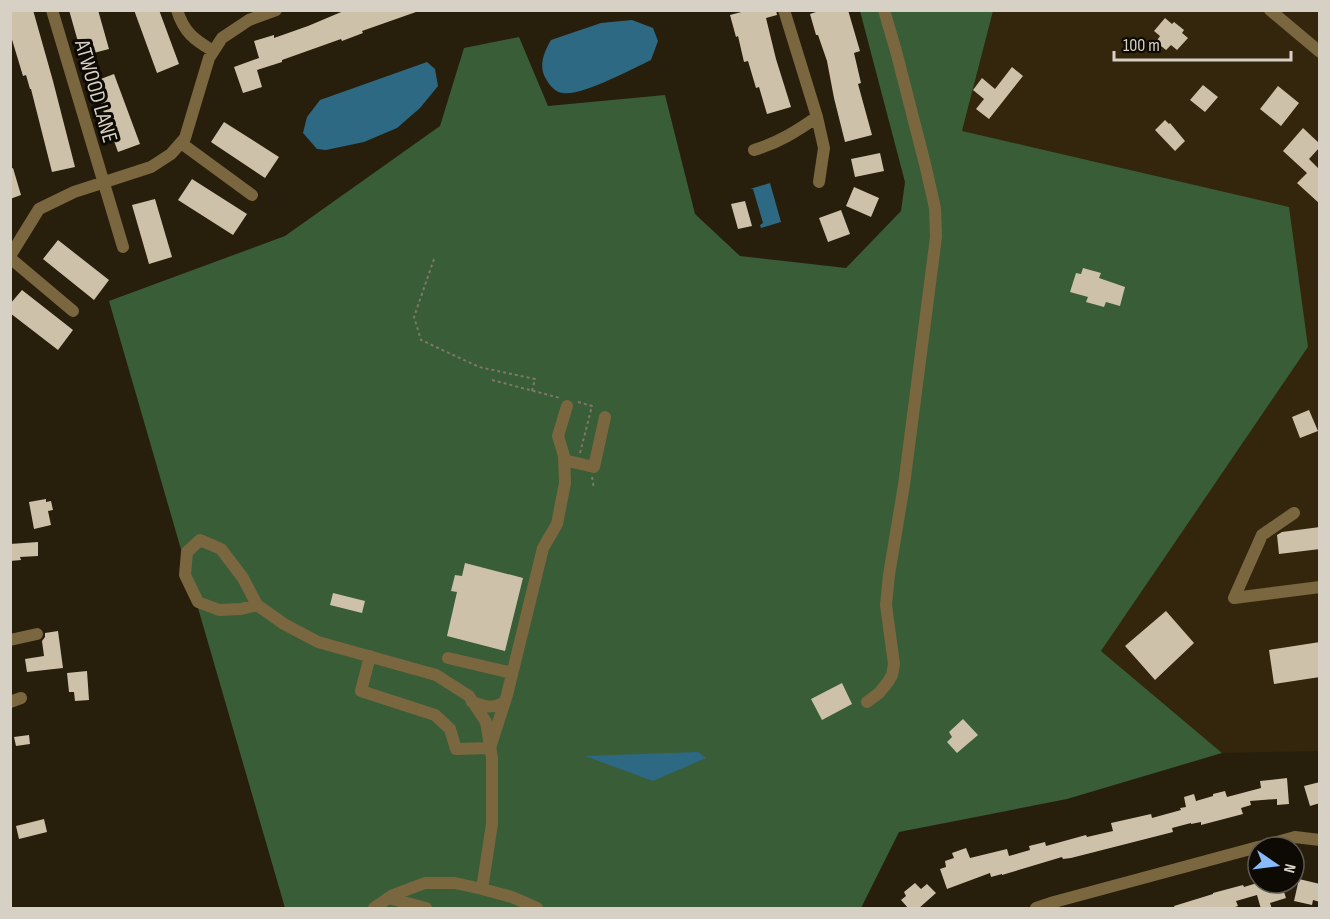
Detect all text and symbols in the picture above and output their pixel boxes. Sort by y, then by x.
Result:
scale bar [1114,24,1291,62]
text: 100 m [1123,35,1160,56]
street label: ATWOOD LANE [68,36,123,146]
north arrow [1246,835,1306,895]
text: N [1279,862,1299,875]

